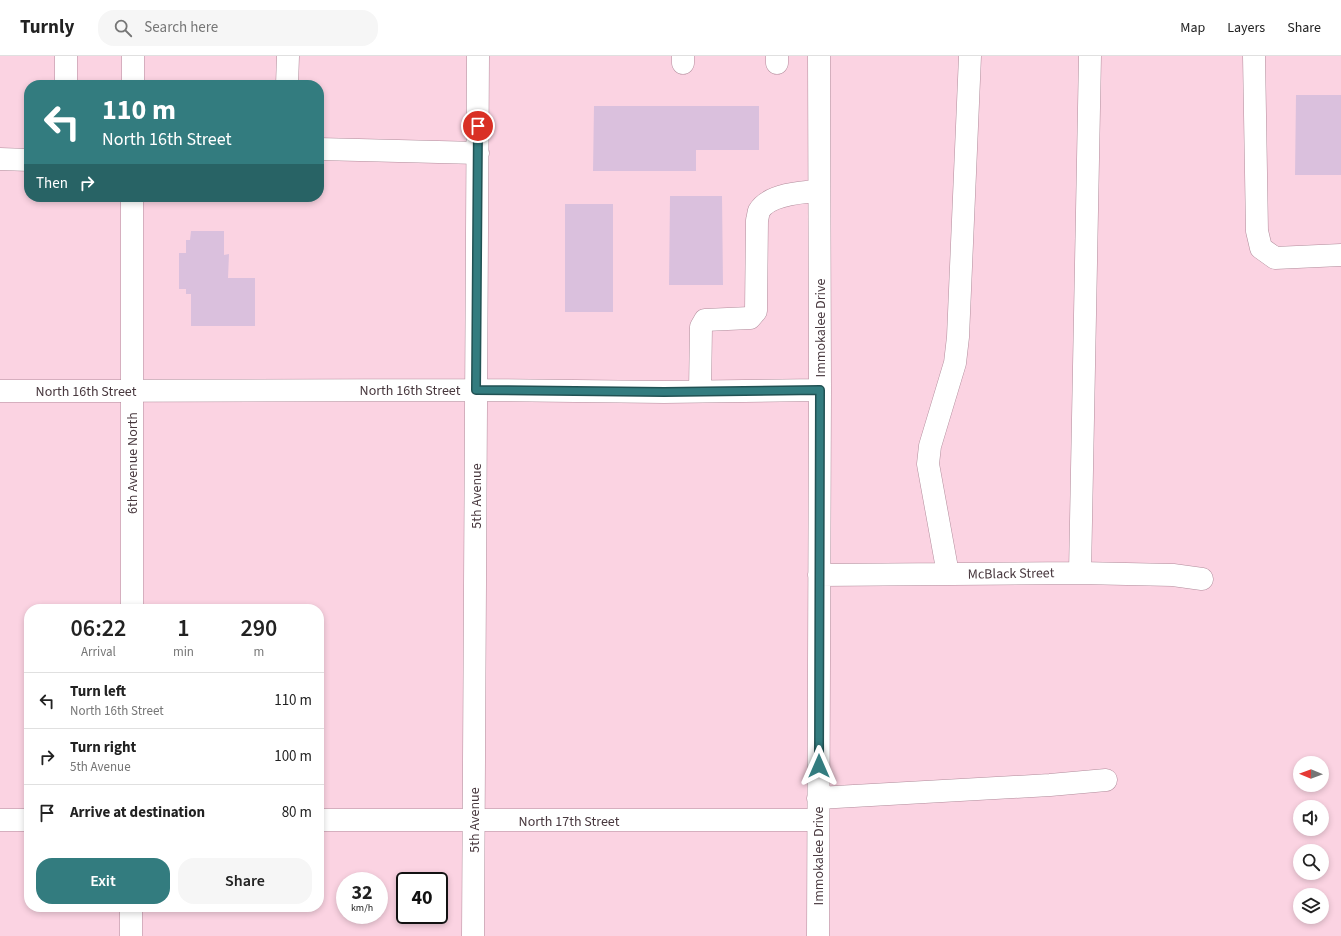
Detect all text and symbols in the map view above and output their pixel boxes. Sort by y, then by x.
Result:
search box [98,10,378,46]
text: Turnly [20,14,74,41]
icon: search [112,17,134,39]
text: Search here [144,17,218,38]
text: Map [1180,18,1205,38]
text: Layers [1227,18,1265,38]
text: Share [1287,18,1321,38]
text: 110 m [102,90,176,130]
icon: left [36,96,88,148]
pin [461,109,495,143]
icon: arrive [467,115,489,137]
text: North 16th Street [102,127,232,152]
icon: right [76,172,98,194]
text: Then [36,173,68,194]
street label: Immokalee Drive [811,278,831,377]
street label: North 16th Street [360,381,461,401]
street label: North 16th Street [36,382,137,402]
street label: 6th Avenue North [123,412,143,514]
street label: 5th Avenue [467,463,487,529]
street label: McBlack Street [968,563,1055,585]
text: 06:22 [71,611,126,646]
text: 1 [177,611,190,646]
text: 290 [241,611,277,646]
text: Arrival [81,643,116,661]
text: min [173,643,194,661]
text: m [254,643,264,661]
text: Turn left [70,681,126,702]
icon: left [36,690,58,712]
text: 110 m [274,690,312,711]
text: North 16th Street [70,702,164,720]
text: Turn right [70,737,136,758]
position arrow [798,745,840,787]
icon: right [36,746,58,768]
text: 100 m [274,746,312,767]
north arrow [1293,756,1329,792]
map controls [1293,756,1329,924]
text: 5th Avenue [70,758,131,776]
street label: 5th Avenue [465,787,485,853]
button: sound [1293,800,1329,836]
icon: arrive [36,802,58,824]
text: Arrive at destination [70,802,205,823]
text: 80 m [282,802,312,823]
street label: Immokalee Drive [809,806,829,905]
street label: North 17th Street [519,812,620,832]
button: search [1293,844,1329,880]
button: Exit [36,858,170,904]
button: Share [178,858,312,904]
speed limit sign: 40 [396,872,448,924]
text: 32 [351,879,373,907]
button: layers [1293,888,1329,924]
text: km/h [351,901,373,915]

